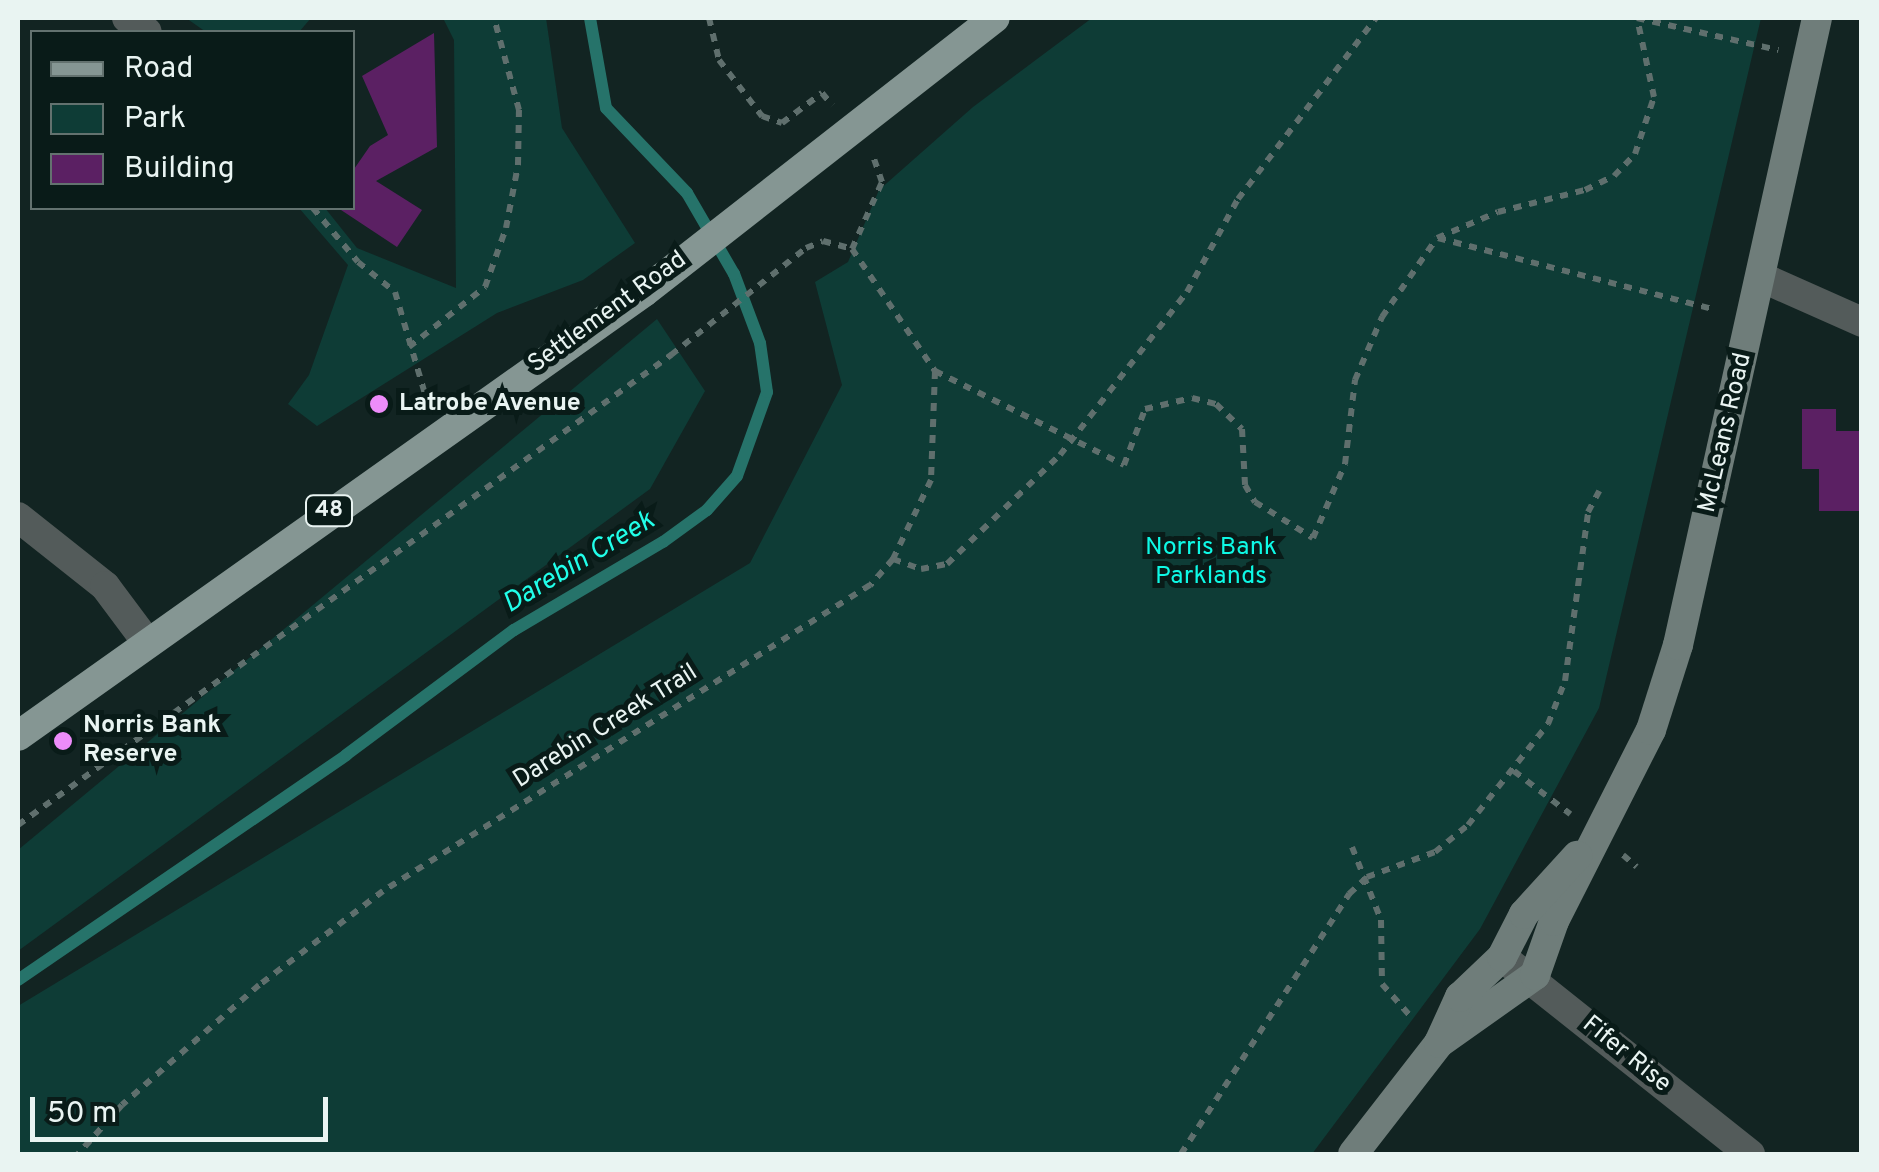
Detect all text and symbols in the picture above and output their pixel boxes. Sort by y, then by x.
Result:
legend [30,30,355,210]
text: Road [124,51,193,88]
text: Park [124,101,186,138]
text: Building [124,151,235,188]
street label: Settlement Road [523,246,693,380]
street label: McLeans Road [1693,350,1759,516]
place label: Latrobe Avenue [399,389,582,419]
marker: Latrobe Avenue [368,393,390,415]
road number: 48 [304,494,354,528]
water label: Darebin Creek [497,505,661,621]
park label: Norris Bank Parklands [1145,534,1277,593]
street label: Darebin Creek Trail [508,658,704,796]
place label: Norris Bank Reserve [83,712,221,771]
marker: Norris Bank Reserve [52,730,74,752]
street label: Fifer Rise [1576,1010,1676,1100]
scale bar [35,1077,332,1139]
text: 50 m [47,1096,117,1133]

